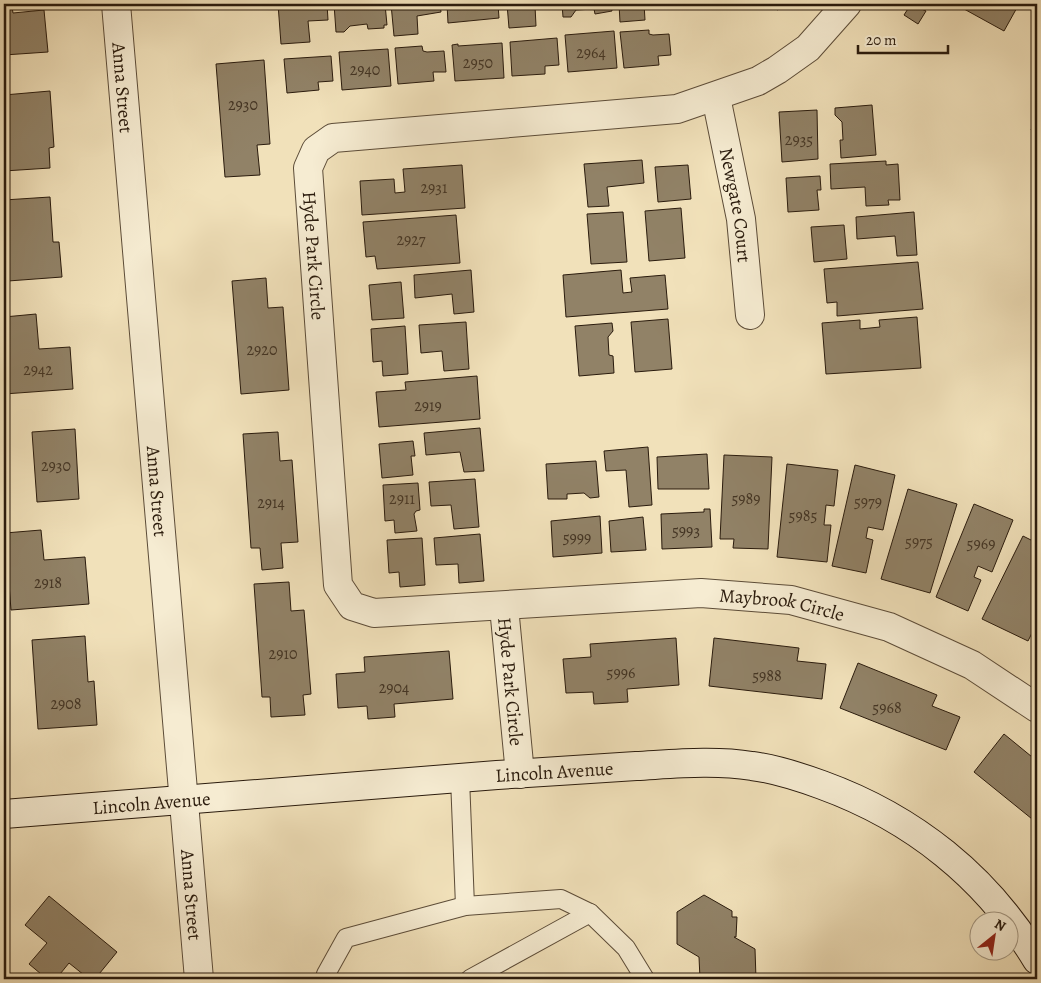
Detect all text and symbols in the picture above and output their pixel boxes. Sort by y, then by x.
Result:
scale bar [858,22,948,54]
text: 20 m [866,30,897,50]
street label: Anna Street [105,40,139,134]
house number: 2964 [576,42,606,64]
house number: 2950 [463,52,493,74]
house number: 2940 [350,59,380,81]
house number: 2930 [228,94,258,116]
house number: 2935 [785,129,813,151]
street label: Newgate Court [713,145,757,264]
house number: 2931 [420,177,448,199]
street label: Hyde Park Circle [296,190,331,321]
house number: 2927 [396,229,426,251]
house number: 2920 [246,339,278,361]
house number: 2942 [23,359,53,381]
house number: 2919 [414,395,442,417]
street label: Anna Street [140,444,173,538]
house number: 2930 [41,455,71,477]
house number: 2911 [389,488,415,510]
house number: 5989 [731,488,761,510]
house number: 5979 [854,491,882,513]
house number: 2914 [257,492,285,514]
house number: 5985 [789,505,818,527]
house number: 5993 [672,520,700,542]
house number: 5999 [563,527,591,549]
house number: 5975 [905,531,933,553]
house number: 5969 [967,533,995,555]
house number: 2918 [34,572,62,594]
street label: Maybrook Circle [718,582,847,628]
street label: Hyde Park Circle [491,616,529,747]
house number: 2910 [269,643,297,665]
house number: 5996 [607,662,635,684]
house number: 5988 [752,665,782,687]
house number: 2904 [379,677,409,699]
house number: 2908 [50,693,82,715]
house number: 5968 [872,697,902,719]
street label: Lincoln Avenue [495,755,614,789]
street label: Lincoln Avenue [92,786,212,821]
street label: Anna Street [174,847,208,941]
north arrow [968,910,1018,960]
text: N [991,914,1009,936]

